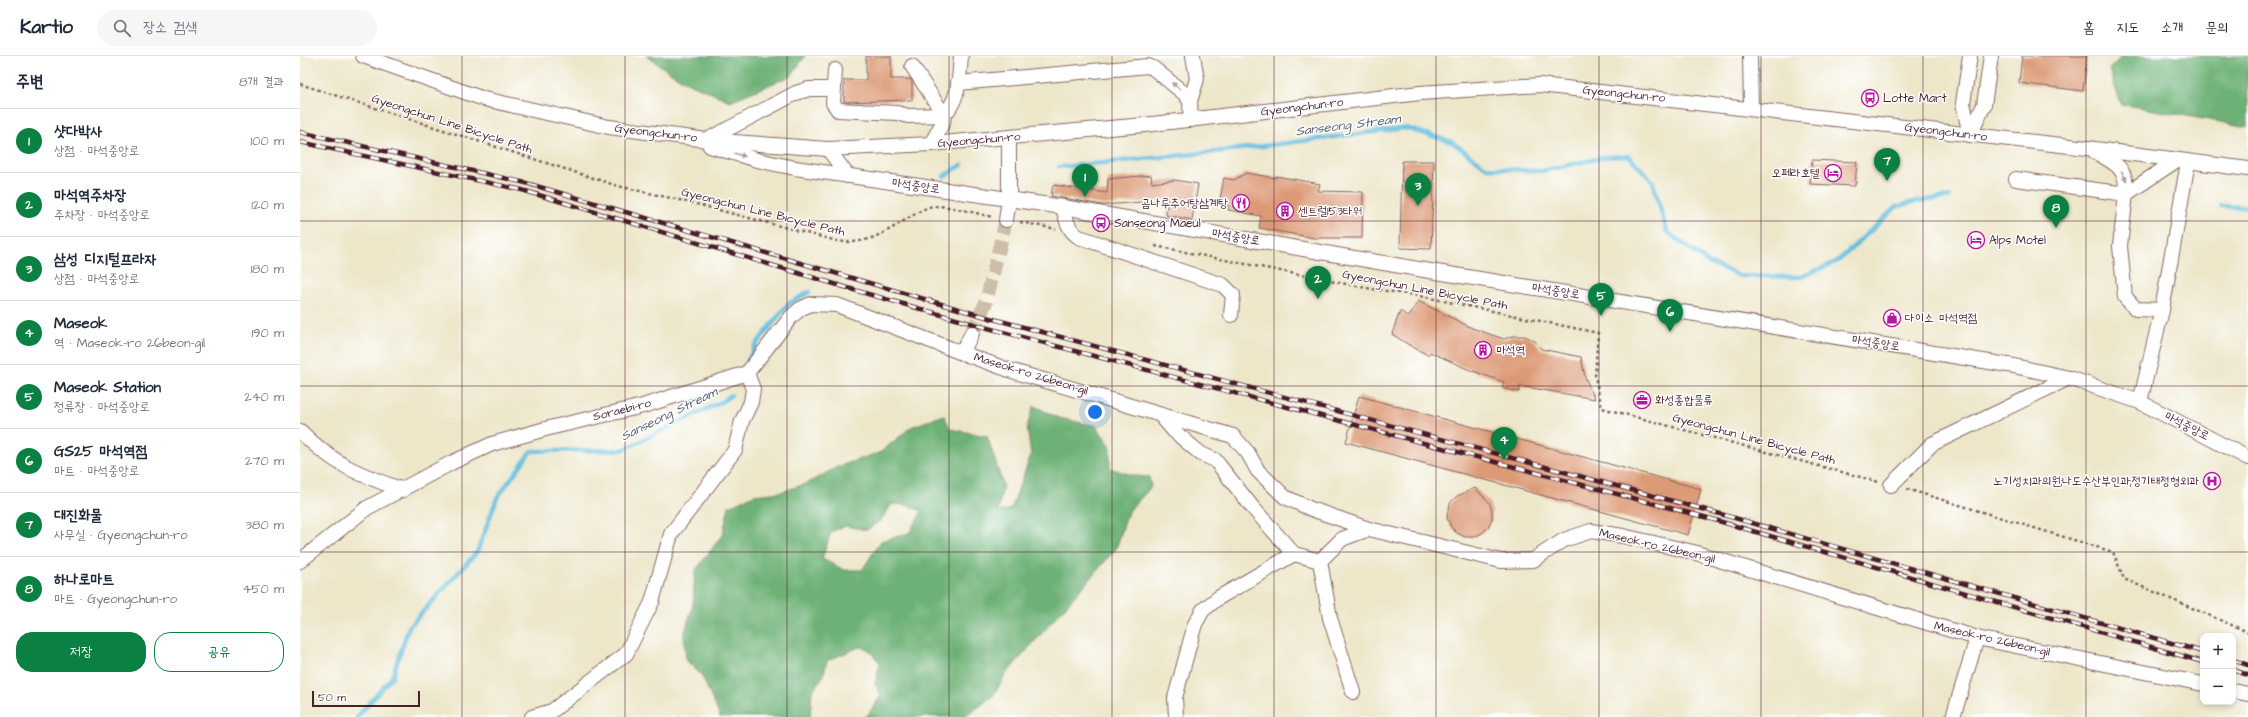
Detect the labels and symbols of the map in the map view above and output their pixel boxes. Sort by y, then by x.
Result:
street label: Gyeongchun-ro [1582,81,1666,108]
one-way arrow [1171,82,1182,91]
bus stop icon: Lotte Mart [1860,88,1880,108]
street label: Gyeongchun Line Bicycle Path [369,90,535,159]
place label: Lotte Mart [1883,90,1947,107]
street label: Gyeongchun-ro [1260,93,1345,121]
water label: Sanseong Stream [1295,109,1403,141]
street label: Gyeongchun-ro [1904,119,1988,147]
street label: Gyeongchun-ro [614,120,698,148]
street label: Gyeongchun-ro [937,128,1021,153]
pin: 7 [1874,148,1900,181]
one-way arrow [734,152,746,158]
hotel icon: 오페라호텔 [1823,163,1843,183]
pin: 1 [1072,164,1098,197]
place label: 오페라호텔 [1772,165,1820,182]
one-way arrow [2121,170,2127,181]
pin: 3 [1405,173,1431,206]
street label: 마석중앙로 [891,174,941,198]
street label: Gyeongchun Line Bicycle Path [679,183,847,242]
restaurant icon: 곰나루추어탕삼계탕 [1231,193,1251,213]
place label: 곰나루추어탕삼계탕 [1141,195,1228,212]
pin: 8 [2043,195,2069,228]
building icon: 센트럴153타워 [1275,201,1295,221]
place label: 센트럴153타워 [1298,203,1362,220]
bus stop icon: Sanseong Maeul [1091,213,1111,233]
place label: Sanseong Maeul [1114,215,1201,233]
street label: 마석중앙로 [1211,224,1261,250]
hotel icon: Alps Motel [1966,230,1986,250]
place label: Alps Motel [1989,232,2046,249]
pin: 2 [1305,266,1331,299]
street label: Gyeongchun Line Bicycle Path [1341,266,1509,315]
street label: 마석중앙로 [1531,279,1581,303]
pin: 5 [1588,283,1614,316]
pin: 6 [1657,299,1683,332]
shop icon: 다이소 마석역점 [1882,308,1902,328]
place label: 다이소 마석역점 [1905,310,1977,327]
street label: 마석중앙로 [1851,331,1901,355]
building icon: 마석역 [1473,340,1493,360]
place label: 마석역 [1496,342,1525,359]
street label: Maseok-ro 26beon-gil [972,349,1090,400]
water label: Sanseong Stream [618,382,722,446]
office icon: 화성종합물류 [1632,390,1652,410]
place label: 화성종합물류 [1655,392,1713,409]
street label: Soraebi-ro [591,395,653,425]
your location [1085,402,1105,422]
street label: 마석중앙로 [2162,407,2212,445]
street label: Gyeongchun Line Bicycle Path [1670,409,1837,470]
pin: 4 [1491,427,1517,460]
hospital icon: 노기성치과의원;나도수산부인과;정기태정형외과 [2202,471,2222,491]
place label: 노기성치과의원;나도수산부인과;정기태정형외과 [1993,473,2199,490]
street label: Maseok-ro 26beon-gil [1597,524,1717,569]
street label: Maseok-ro 26beon-gil [1932,617,2052,662]
scale bar [312,689,420,708]

